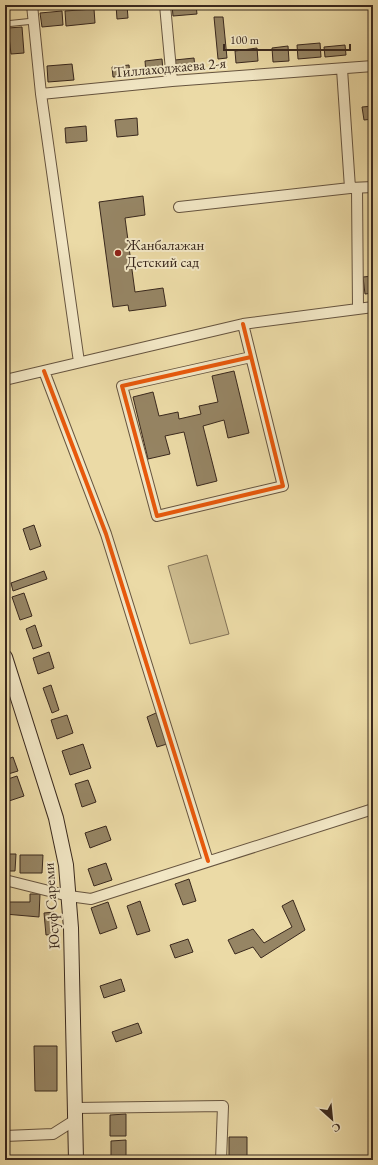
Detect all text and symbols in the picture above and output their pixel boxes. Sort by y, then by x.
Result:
scale bar [224,26,350,52]
text: 100 m [230,32,260,48]
street label: Тиллаходжаева 2-я [113,53,227,81]
place label: Жанбалажан Детский сад [125,235,205,271]
marker: Жанбалажан Детский сад [113,248,123,258]
street label: Юсуф Сареми [38,862,64,950]
north arrow [312,1099,352,1139]
text: С [330,1120,343,1136]

